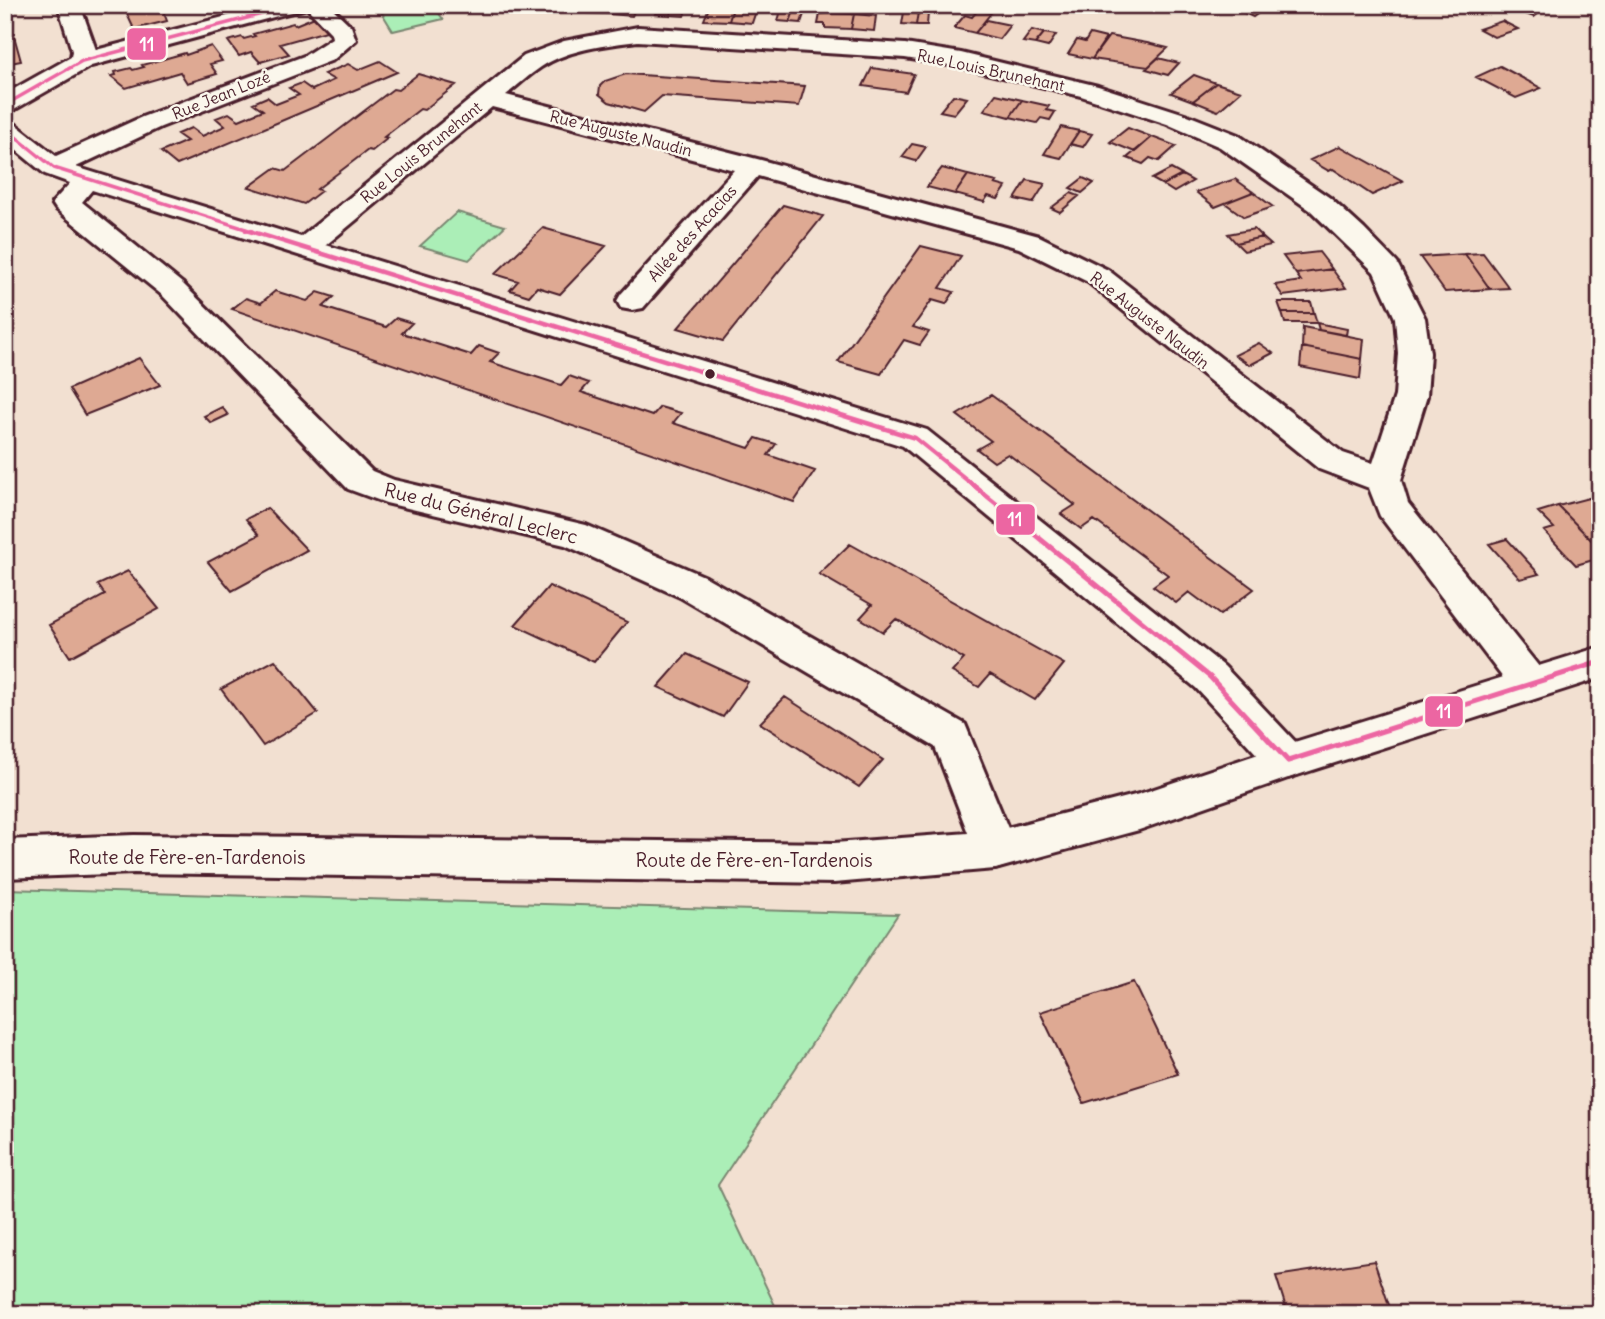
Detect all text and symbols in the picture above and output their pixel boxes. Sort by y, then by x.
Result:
line badge: 11 [126,27,167,61]
text: 11 [139,32,155,56]
street label: Rue Louis Brunehant [915,45,1067,96]
street label: Rue Jean Lozé [169,66,273,124]
street label: Rue Louis Brunehant [356,97,486,207]
street label: Rue Auguste Naudin [548,106,694,160]
street label: Allée des Acacias [643,181,741,285]
street label: Rue Auguste Naudin [1086,267,1214,373]
unlabelled marker [703,367,717,381]
street label: Rue du Général Leclerc [382,477,580,549]
line badge: 11 [995,503,1036,536]
text: 11 [1007,507,1023,531]
line badge: 11 [1424,695,1464,728]
text: 11 [1436,699,1452,723]
street label: Route de Fère-en-Tardenois [68,845,306,869]
street label: Route de Fère-en-Tardenois [635,848,873,872]

